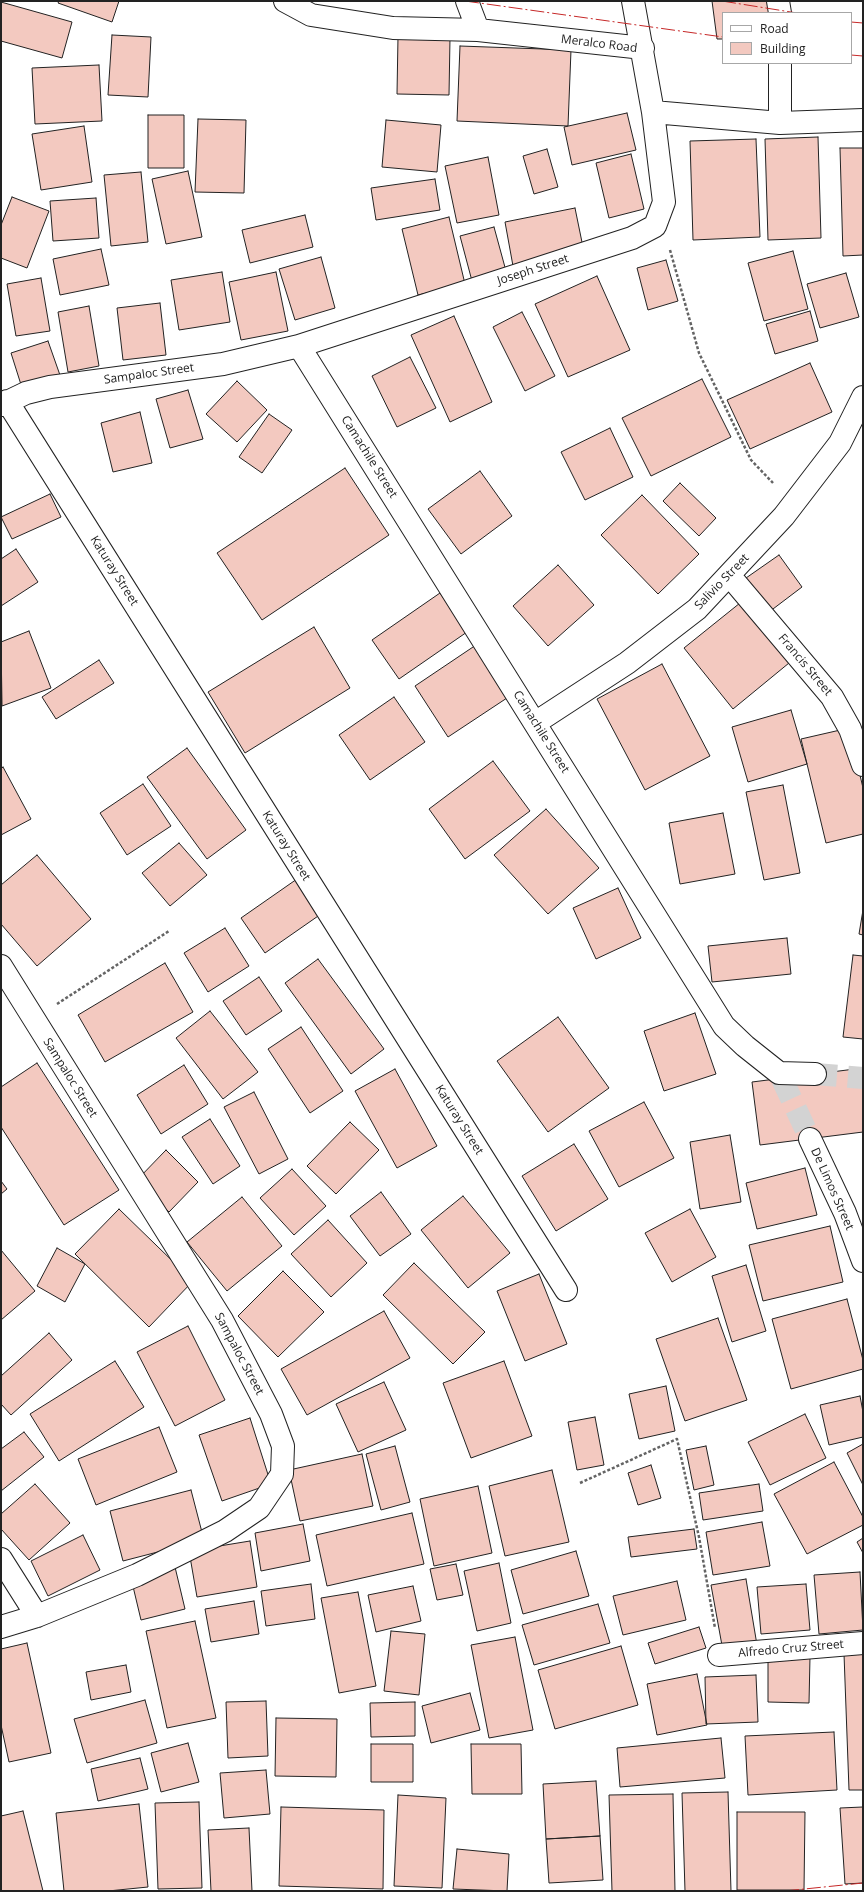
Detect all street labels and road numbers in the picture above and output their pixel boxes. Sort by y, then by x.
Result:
street label: Meralco Road [560,32,638,56]
street label: Joseph Street [495,252,571,288]
street label: Sampaloc Street [103,361,195,387]
street label: Camachile Street [338,413,400,501]
street label: Katuray Street [87,533,141,609]
street label: Salivio Street [692,551,752,613]
street label: Francis Street [775,631,835,699]
street label: Camachile Street [510,688,572,776]
street label: Katuray Street [259,808,313,884]
street label: Sampaloc Street [40,1036,100,1120]
street label: Katuray Street [432,1082,486,1158]
street label: De Limos Street [807,1146,857,1232]
street label: Sampaloc Street [211,1310,267,1398]
street label: Alfredo Cruz Street [738,1637,844,1661]

